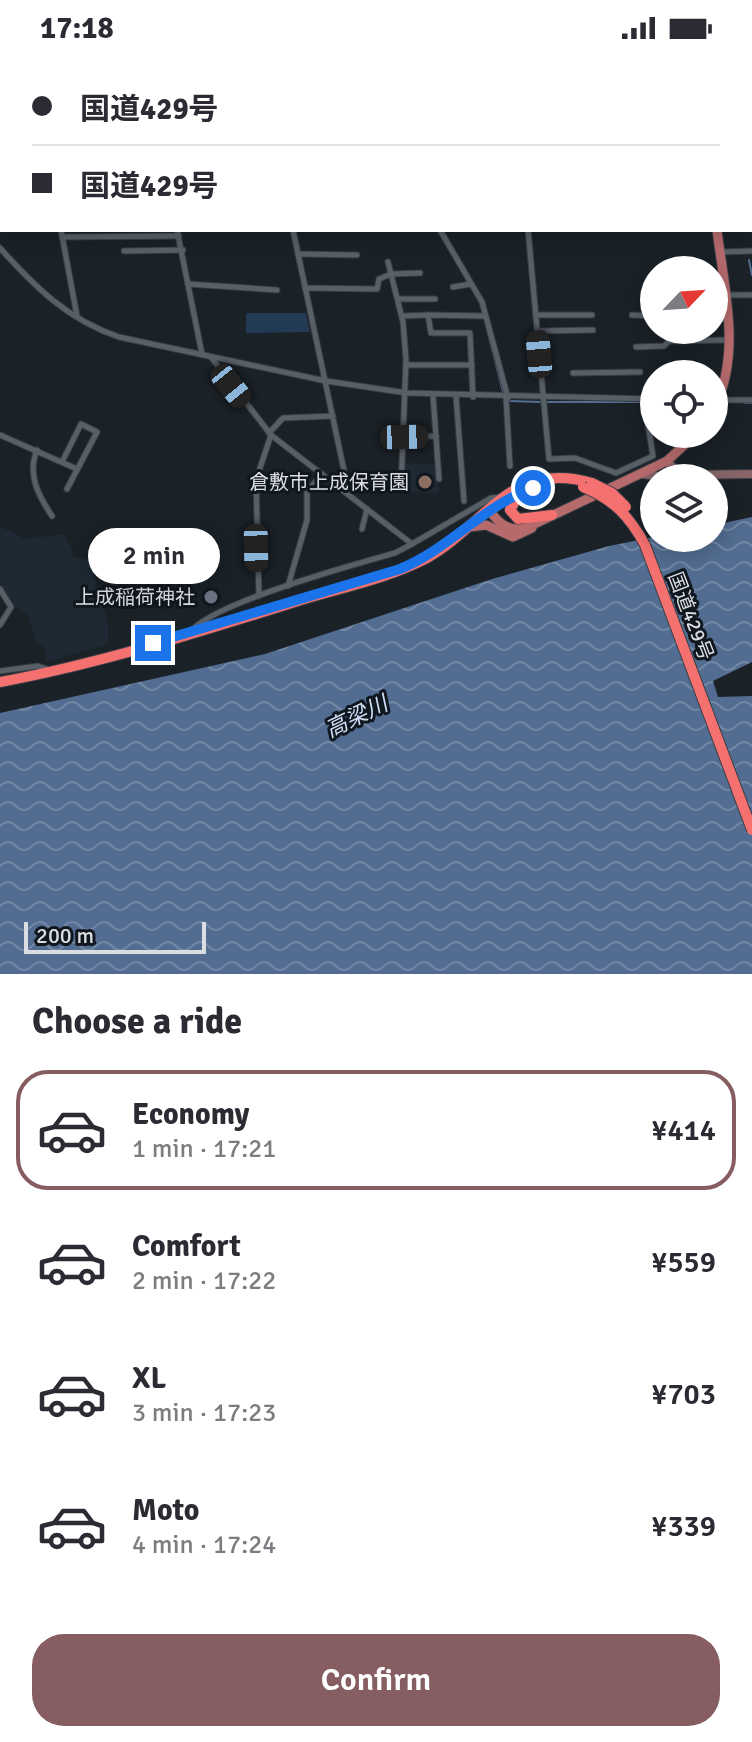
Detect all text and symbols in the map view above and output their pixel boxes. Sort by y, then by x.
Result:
text: 17:18 [40,10,114,47]
text: 国道429号 [80,91,219,128]
text: 国道429号 [80,168,219,205]
north arrow [640,256,728,344]
map controls [640,256,728,552]
car [525,329,553,379]
car [207,360,255,412]
button: locate [640,360,728,448]
car [380,425,428,449]
button: layers [640,464,728,552]
place label: 倉敷市上成保育園 [249,470,409,495]
route start [515,470,551,506]
marker: 倉敷市上成保育園 [416,473,434,491]
car [244,524,268,572]
callout: 2 min [87,527,219,583]
text: 2 min [123,540,185,572]
street label: 国道429号 [662,569,719,664]
place label: 上成稲荷神社 [75,585,195,610]
marker: 上成稲荷神社 [202,588,220,606]
route end [135,625,171,661]
water label: 高梁川 [321,689,394,743]
scale bar [24,918,206,954]
text: 200 m [36,922,94,949]
text: Choose a ride [32,999,242,1044]
icon: car [36,1094,108,1166]
text: Economy [132,1096,249,1133]
text: ¥414 [651,1112,716,1149]
text: 1 min · 17:21 [132,1133,276,1165]
icon: car [36,1226,108,1298]
text: Comfort [132,1228,241,1265]
text: ¥559 [651,1244,716,1281]
text: 2 min · 17:22 [132,1265,276,1297]
icon: car [36,1358,108,1430]
text: XL [132,1360,166,1397]
text: ¥703 [651,1376,716,1413]
text: 3 min · 17:23 [132,1397,276,1429]
icon: car [36,1490,108,1562]
text: Moto [132,1492,199,1529]
text: ¥339 [651,1508,716,1545]
text: 4 min · 17:24 [132,1529,276,1561]
button: Confirm [32,1634,720,1726]

